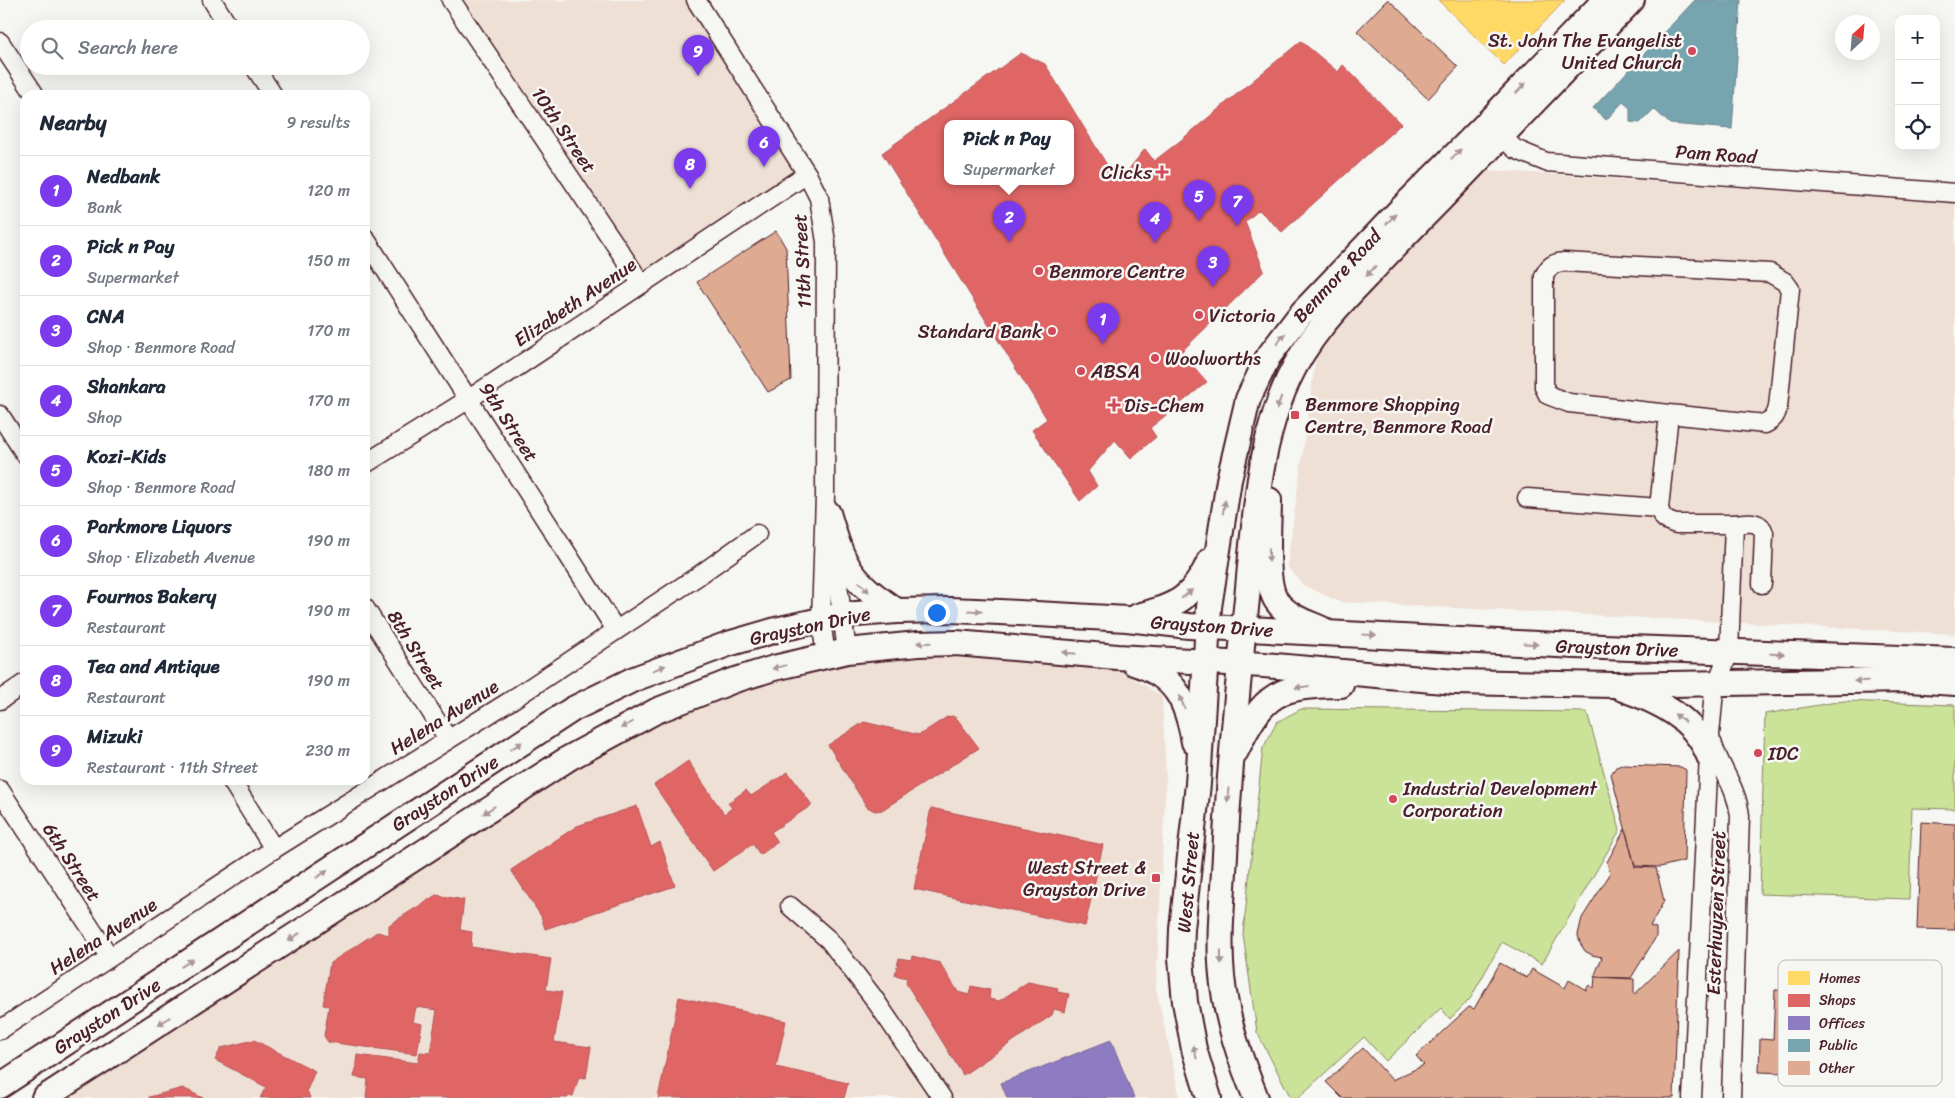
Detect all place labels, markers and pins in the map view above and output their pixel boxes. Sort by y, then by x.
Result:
place label: St. John The Evangelist United Church [1488,24,1682,79]
pin: 9 [682,35,714,76]
marker: St. John The Evangelist United Church [1686,45,1698,57]
pin: 6 [748,126,780,167]
pin: 8 [674,148,706,189]
place label: Clicks [1101,156,1152,189]
marker: Clicks [1156,166,1168,178]
pin: 5 [1183,180,1215,221]
pin: 7 [1221,185,1253,226]
pin: 2 [993,201,1025,242]
pin: 4 [1139,202,1171,243]
pin: 3 [1197,246,1229,287]
place label: Benmore Centre [1049,255,1185,288]
marker: Benmore Centre [1033,265,1045,277]
place label: Victoria [1209,299,1276,332]
pin: 1 [1087,303,1119,344]
marker: Victoria [1193,309,1205,321]
place label: Standard Bank [918,315,1043,348]
marker: Standard Bank [1046,325,1058,337]
place label: Woolworths [1165,342,1261,375]
marker: Woolworths [1149,352,1161,364]
place label: ABSA [1090,355,1140,388]
marker: ABSA [1075,365,1087,377]
place label: Benmore Shopping Centre, Benmore Road [1305,388,1493,443]
place label: Dis-Chem [1124,389,1204,422]
marker: Dis-Chem [1108,399,1120,411]
marker: Benmore Shopping Centre, Benmore Road [1289,409,1301,421]
place label: IDC [1767,737,1799,770]
marker: IDC [1752,747,1764,759]
place label: Industrial Development Corporation [1402,772,1598,827]
marker: Industrial Development Corporation [1387,793,1399,805]
place label: West Street & Grayston Drive [1023,851,1146,906]
marker: West Street & Grayston Drive [1150,872,1162,884]

